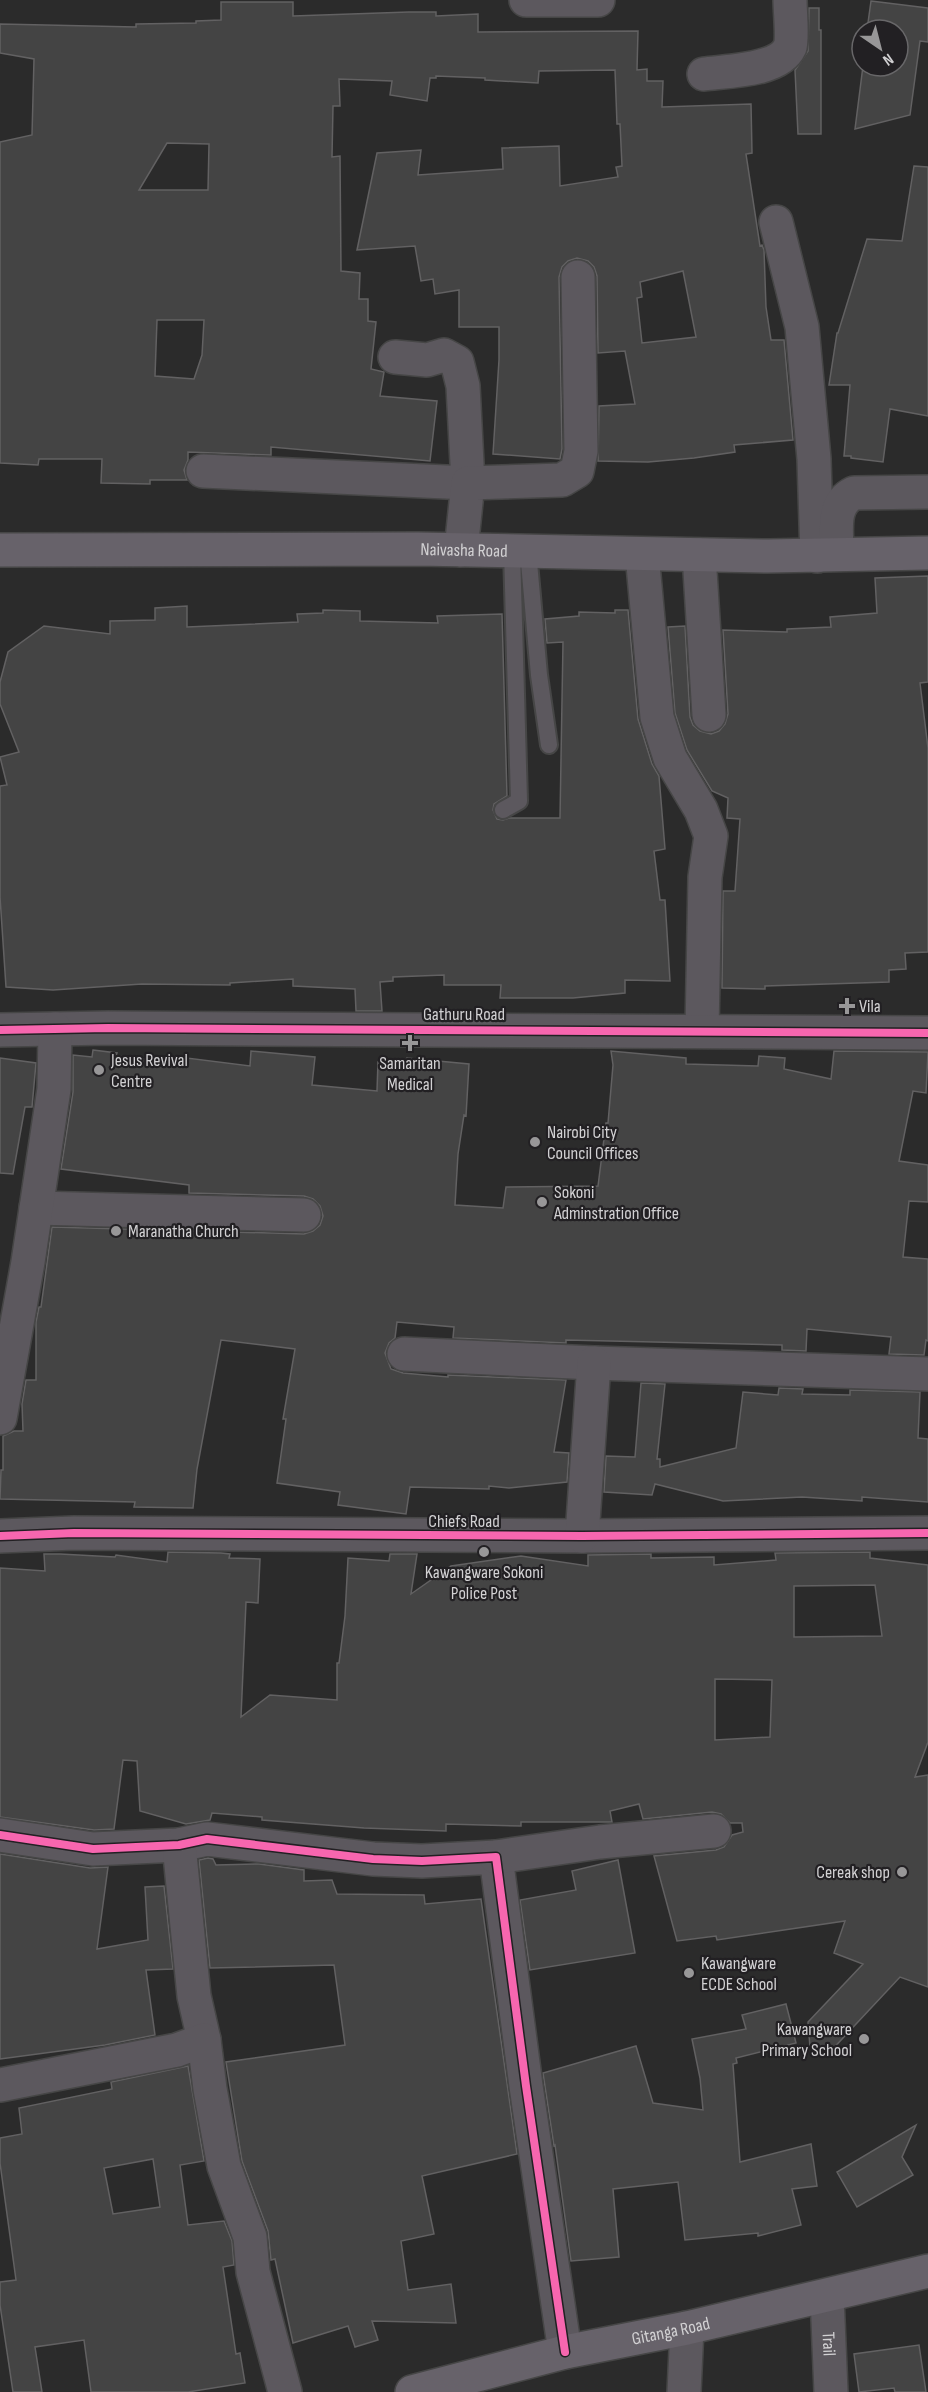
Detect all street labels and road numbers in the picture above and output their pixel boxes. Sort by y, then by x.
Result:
street label: Naivasha Road [420,539,508,561]
street label: Gathuru Road [423,1004,505,1025]
street label: Chiefs Road [428,1511,500,1532]
street label: Gitanga Road [630,2312,712,2349]
street label: Trail [818,2331,840,2357]

